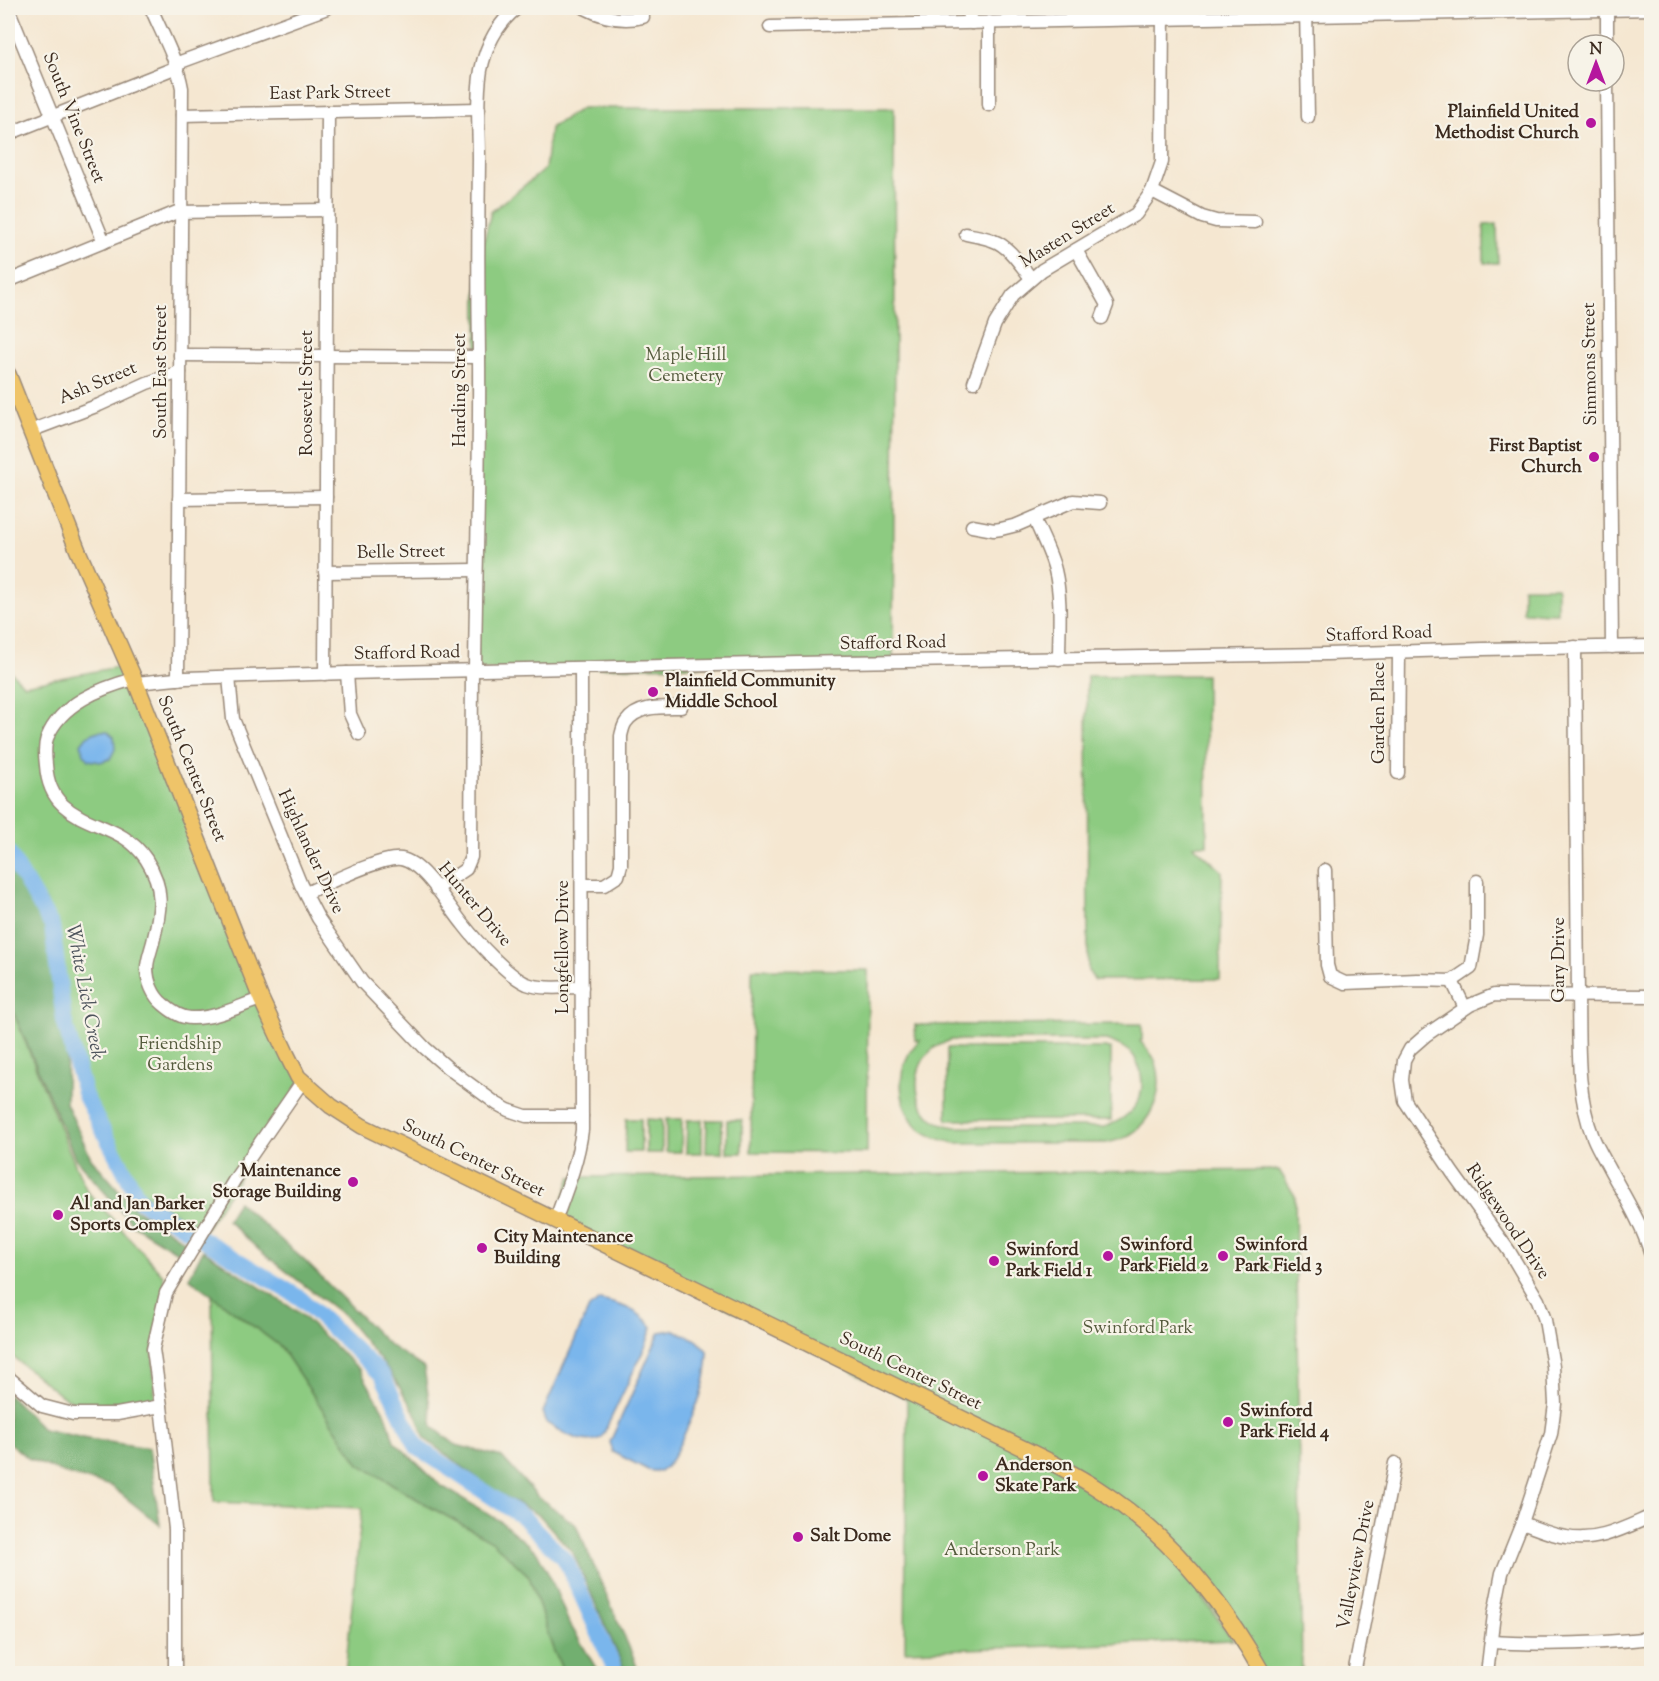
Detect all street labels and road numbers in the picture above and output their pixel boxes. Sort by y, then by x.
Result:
street label: South Vine Street [35,49,111,187]
street label: East Park Street [269,80,391,108]
street label: Masten Street [1016,197,1120,275]
street label: Simmons Street [1577,302,1605,426]
street label: South East Street [149,305,175,439]
street label: Roosevelt Street [295,330,321,456]
street label: Harding Street [448,333,474,447]
street label: Ash Street [55,356,141,412]
street label: Belle Street [357,539,445,567]
street label: Stafford Road [1325,620,1433,650]
street label: Stafford Road [839,630,947,658]
street label: Stafford Road [353,640,461,668]
street label: Garden Place [1367,662,1393,764]
street label: South Center Street [150,692,232,846]
street label: Highlander Drive [270,785,350,919]
street label: Hunter Drive [431,857,517,953]
street label: Longfellow Drive [551,880,577,1014]
street label: Gary Drive [1547,917,1573,1003]
street label: South Center Street [397,1113,549,1205]
street label: Ridgewood Drive [1459,1159,1555,1285]
street label: South Center Street [834,1326,986,1418]
street label: Valleyview Drive [1332,1498,1382,1632]

